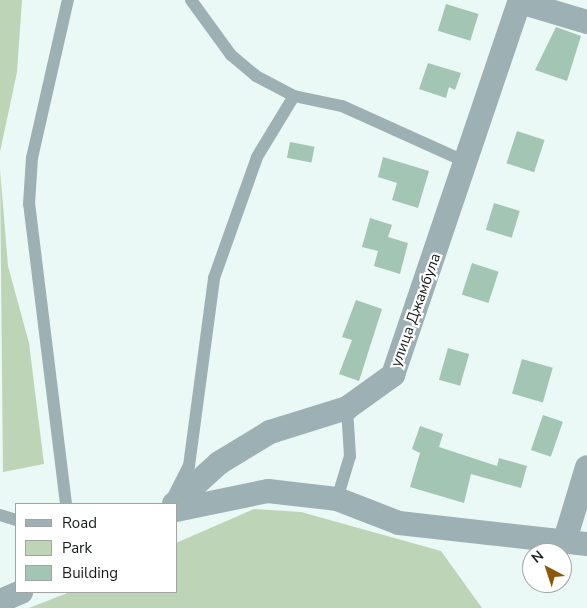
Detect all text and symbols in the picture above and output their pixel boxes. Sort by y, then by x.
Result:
street label: улица Джамбула [387,251,445,369]
legend [15,503,178,593]
text: Road [62,513,97,533]
text: Park [62,538,92,558]
north arrow [522,543,572,593]
text: N [528,546,548,568]
text: Building [62,563,118,583]

